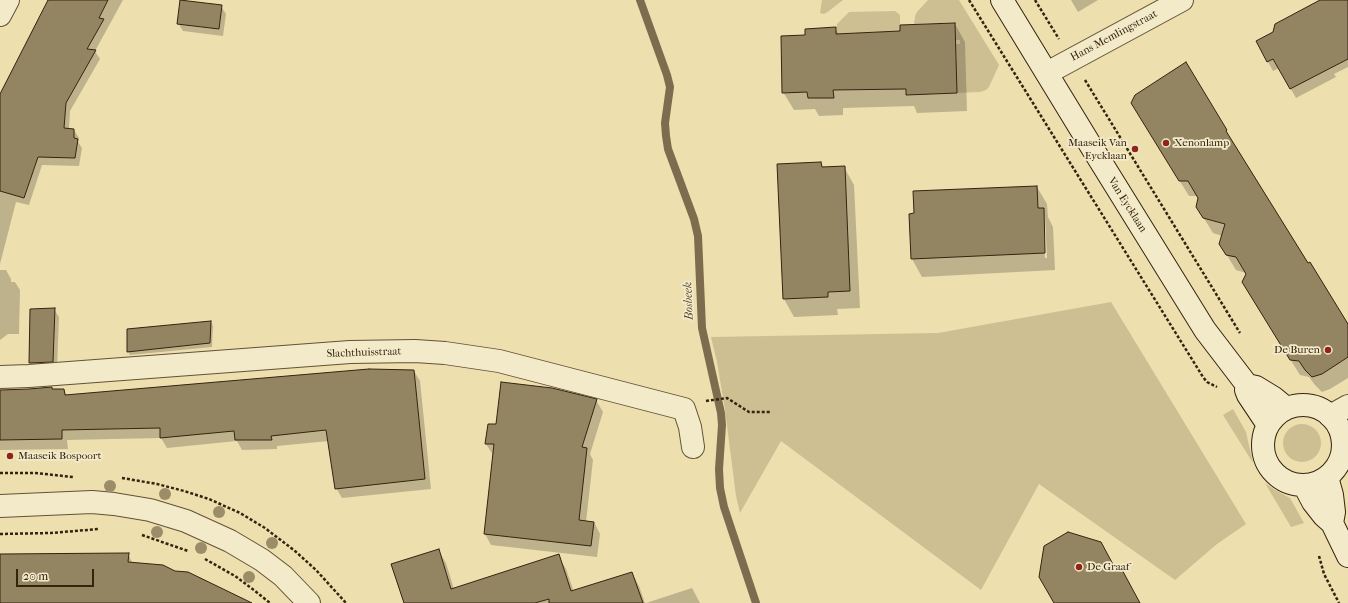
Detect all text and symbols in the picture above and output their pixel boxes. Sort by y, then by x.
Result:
street label: Hans Memlingstraat [1068,8,1160,64]
place label: Maaseik Van Eycklaan [1068,136,1127,162]
place label: Xenonlamp [1174,136,1229,150]
marker: Xenonlamp [1161,138,1171,148]
marker: Maaseik Van Eycklaan [1130,144,1140,154]
street label: Van Eycklaan [1105,175,1149,235]
water label: Bosbeek [681,282,697,320]
place label: De Buren [1274,343,1320,357]
street label: Slachthuisstraat [326,345,402,361]
marker: De Buren [1323,345,1333,355]
place label: Maaseik Bospoort [18,449,102,463]
marker: Maaseik Bospoort [5,451,15,461]
place label: De Graaf [1087,560,1129,574]
scale bar [18,561,96,587]
marker: De Graaf [1074,562,1084,572]
text: 20 m [23,569,48,583]

